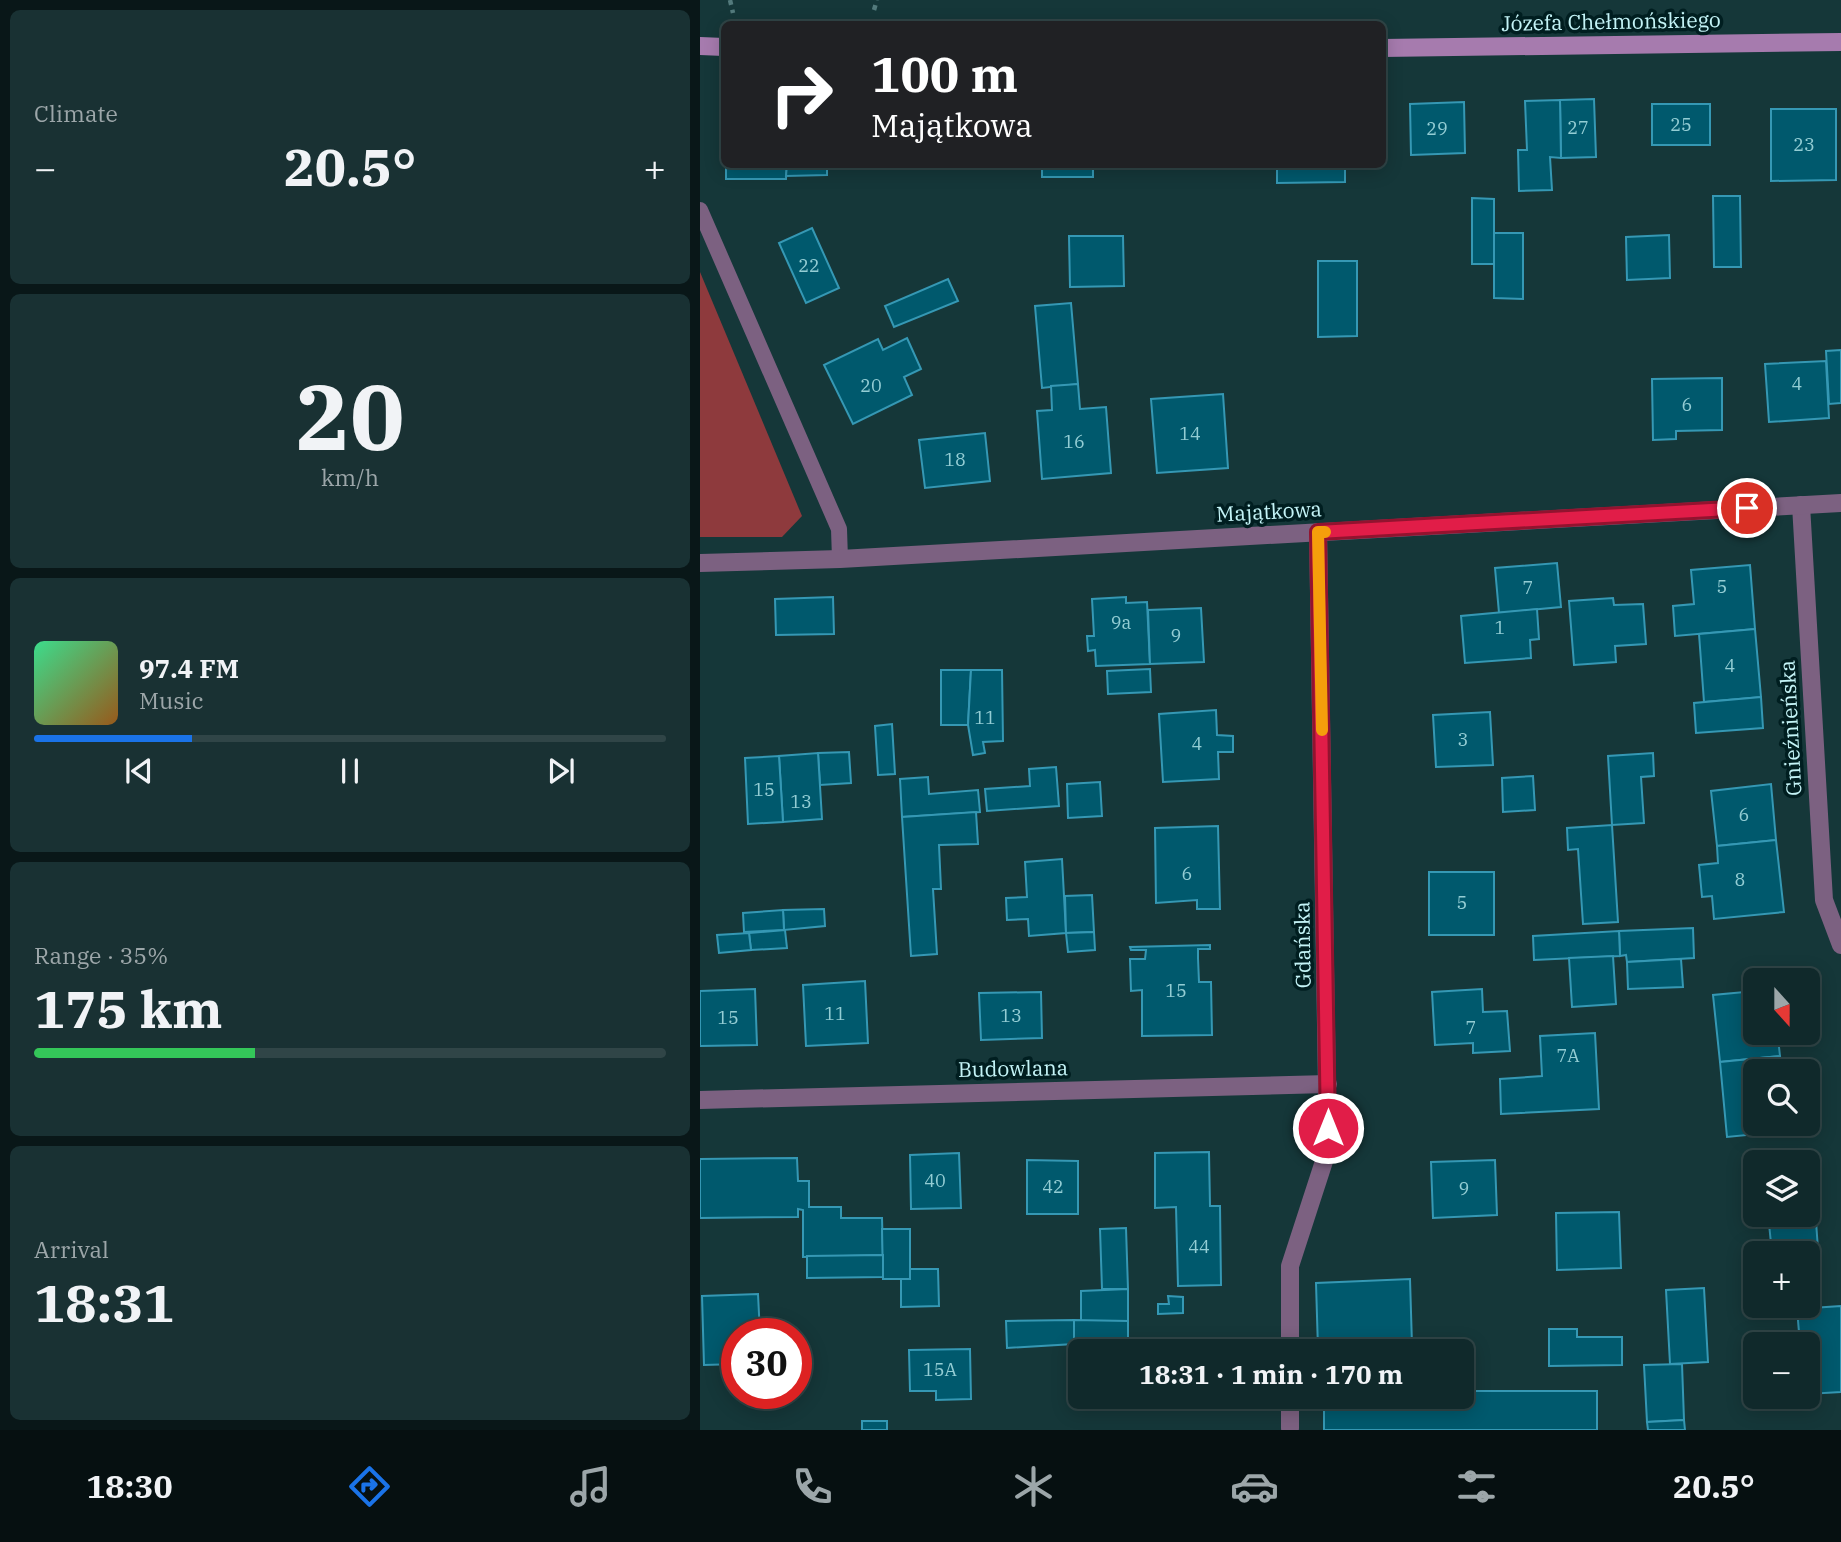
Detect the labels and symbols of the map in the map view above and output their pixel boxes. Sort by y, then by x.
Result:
street label: Józefa Chełmońskiego [1501,5,1721,37]
house number: 25 [1670,113,1692,136]
house number: 27 [1567,116,1589,139]
house number: 29 [1426,117,1448,140]
house number: 23 [1793,133,1815,156]
house number: 22 [798,254,820,277]
house number: 4 [1792,372,1802,395]
house number: 20 [860,374,882,397]
house number: 6 [1682,393,1692,416]
house number: 14 [1179,422,1201,445]
house number: 16 [1063,430,1085,453]
house number: 18 [944,448,966,471]
pin [1717,478,1777,538]
street label: Majątkowa [1215,494,1323,528]
house number: 5 [1717,575,1727,598]
house number: 7 [1523,576,1533,599]
house number: 9a [1111,611,1131,634]
house number: 1 [1495,616,1505,639]
house number: 9 [1171,624,1181,647]
house number: 4 [1725,654,1735,677]
street label: Gnieźnieńska [1772,660,1808,797]
house number: 11 [974,706,996,729]
house number: 3 [1458,728,1468,751]
house number: 4 [1192,732,1202,755]
house number: 15 [753,778,775,801]
house number: 13 [790,790,812,813]
house number: 6 [1739,803,1749,826]
house number: 6 [1182,862,1192,885]
house number: 8 [1735,868,1745,891]
house number: 5 [1457,891,1467,914]
street label: Gdańska [1287,901,1317,989]
north arrow [1743,968,1820,1045]
house number: 15 [1165,979,1187,1002]
house number: 11 [824,1002,846,1025]
house number: 13 [1000,1004,1022,1027]
house number: 15 [717,1006,739,1029]
house number: 7 [1466,1016,1476,1039]
house number: 7A [1556,1044,1580,1067]
street label: Budowlana [958,1053,1068,1083]
position arrow [1291,1091,1365,1165]
house number: 40 [924,1169,946,1192]
house number: 42 [1042,1175,1064,1198]
house number: 9 [1459,1177,1469,1200]
house number: 44 [1188,1235,1210,1258]
speed limit sign: 30 [721,1318,812,1409]
house number: 15A [923,1358,958,1381]

